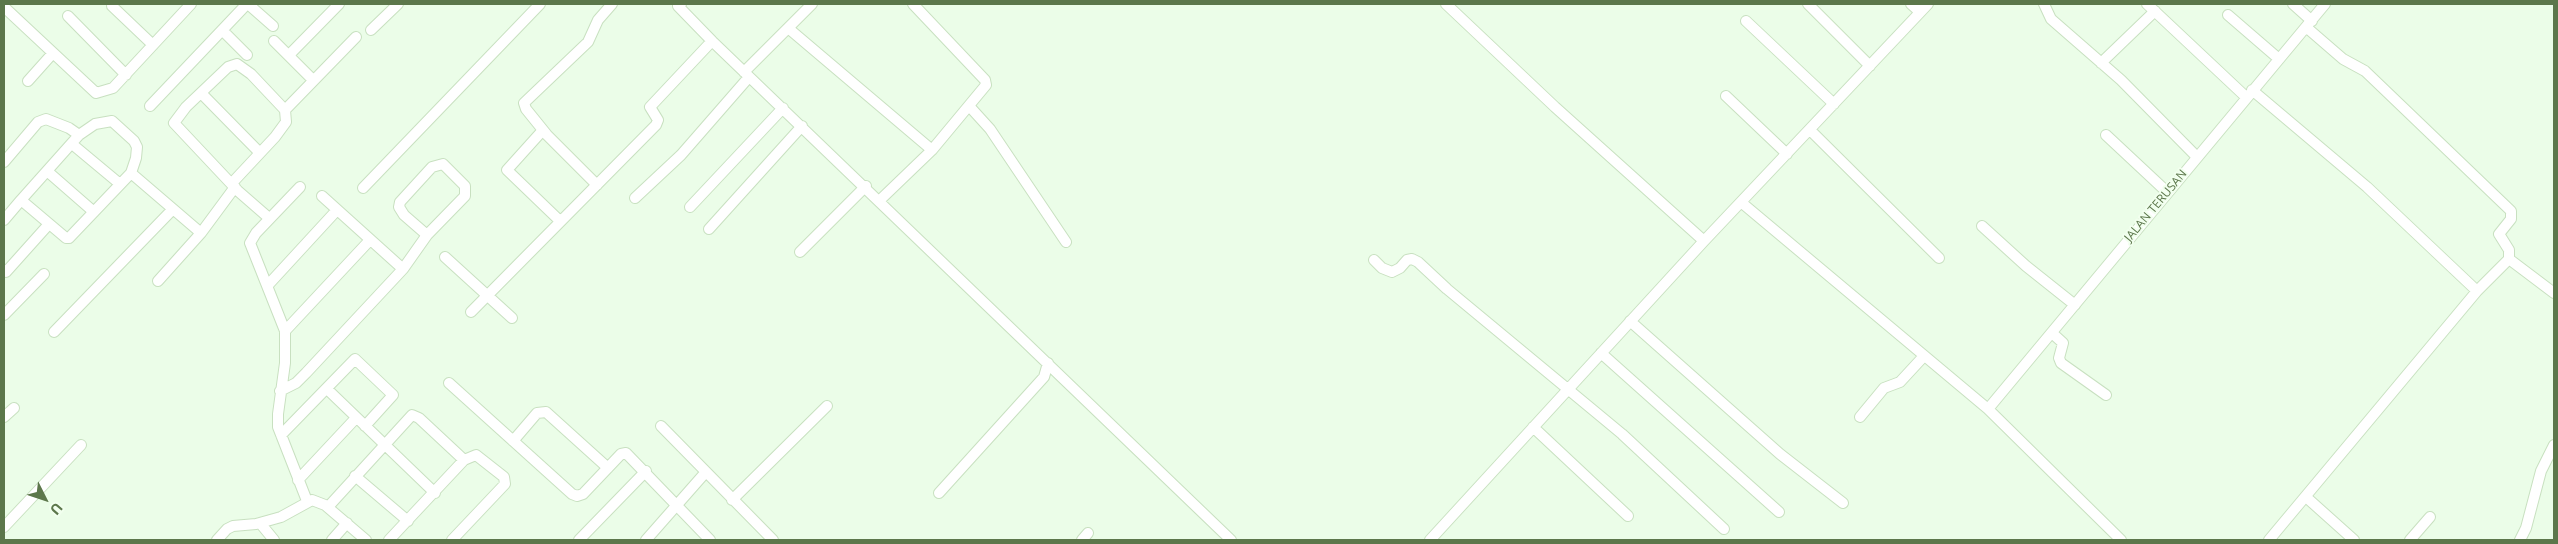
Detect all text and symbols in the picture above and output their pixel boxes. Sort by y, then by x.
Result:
street label: JALAN TERUSAN [2122,167,2190,245]
north arrow [20,474,70,524]
text: U [46,499,67,519]

